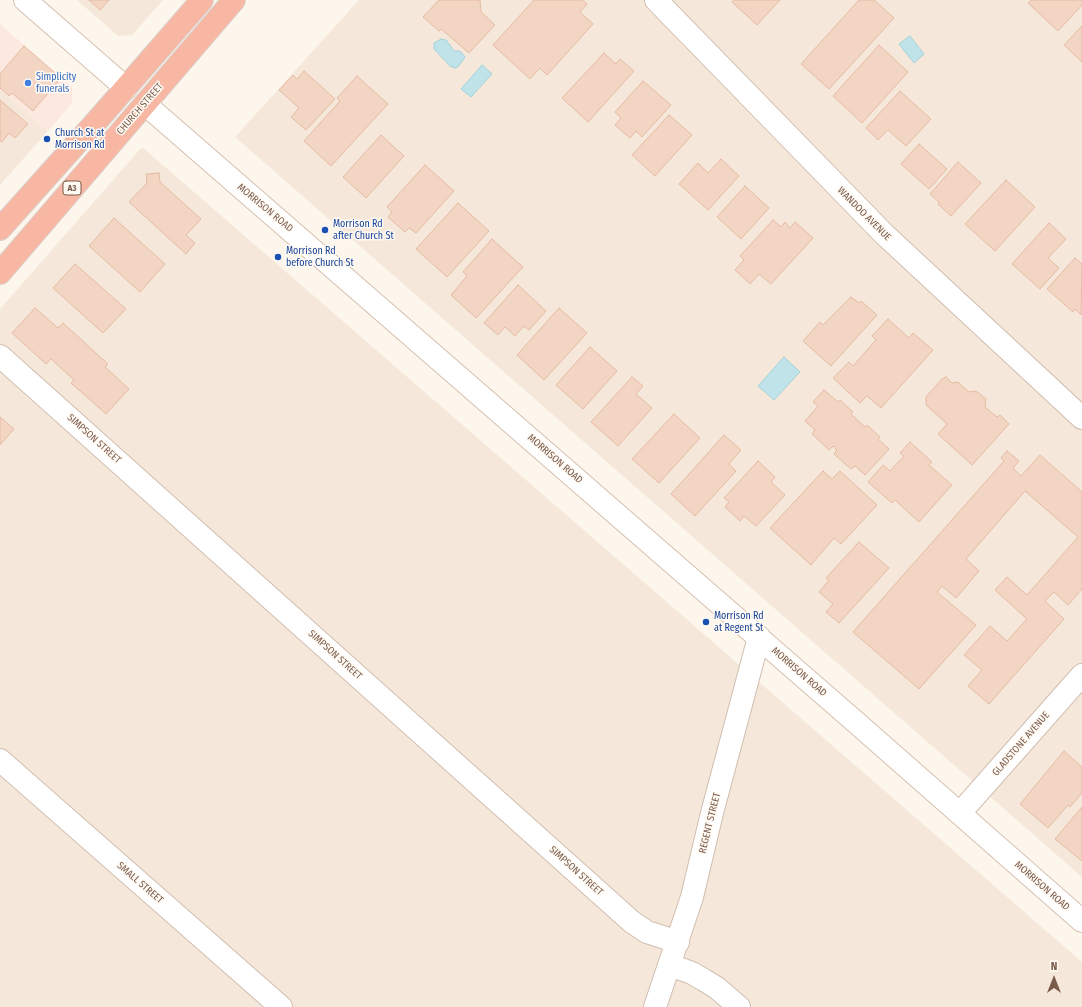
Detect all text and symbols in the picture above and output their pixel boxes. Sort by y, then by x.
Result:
place label: Simplicity funerals [36,71,76,94]
marker: Simplicity funerals [23,78,33,88]
street label: CHURCH STREET [114,81,166,137]
place label: Church St at Morrison Rd [55,127,105,150]
marker: Church St at Morrison Rd [42,134,52,144]
road number: A3 [63,181,81,195]
street label: MORRISON ROAD [235,181,295,235]
street label: WANDOO AVENUE [835,185,893,243]
place label: Morrison Rd after Church St [333,218,394,242]
marker: Morrison Rd after Church St [320,225,330,235]
place label: Morrison Rd before Church St [286,245,354,268]
marker: Morrison Rd before Church St [273,252,283,262]
street label: SIMPSON STREET [65,412,123,466]
street label: MORRISON ROAD [525,432,585,486]
place label: Morrison Rd at Regent St [714,610,764,634]
marker: Morrison Rd at Regent St [701,617,711,627]
street label: SIMPSON STREET [306,628,364,682]
street label: MORRISON ROAD [769,645,829,699]
street label: GLADSTONE AVENUE [990,709,1052,779]
street label: REGENT STREET [697,791,723,855]
street label: SIMPSON STREET [547,844,605,898]
street label: MORRISON ROAD [1012,859,1072,913]
street label: SMALL STREET [114,860,166,906]
north arrow [1034,959,1074,999]
text: N [1051,960,1057,973]

